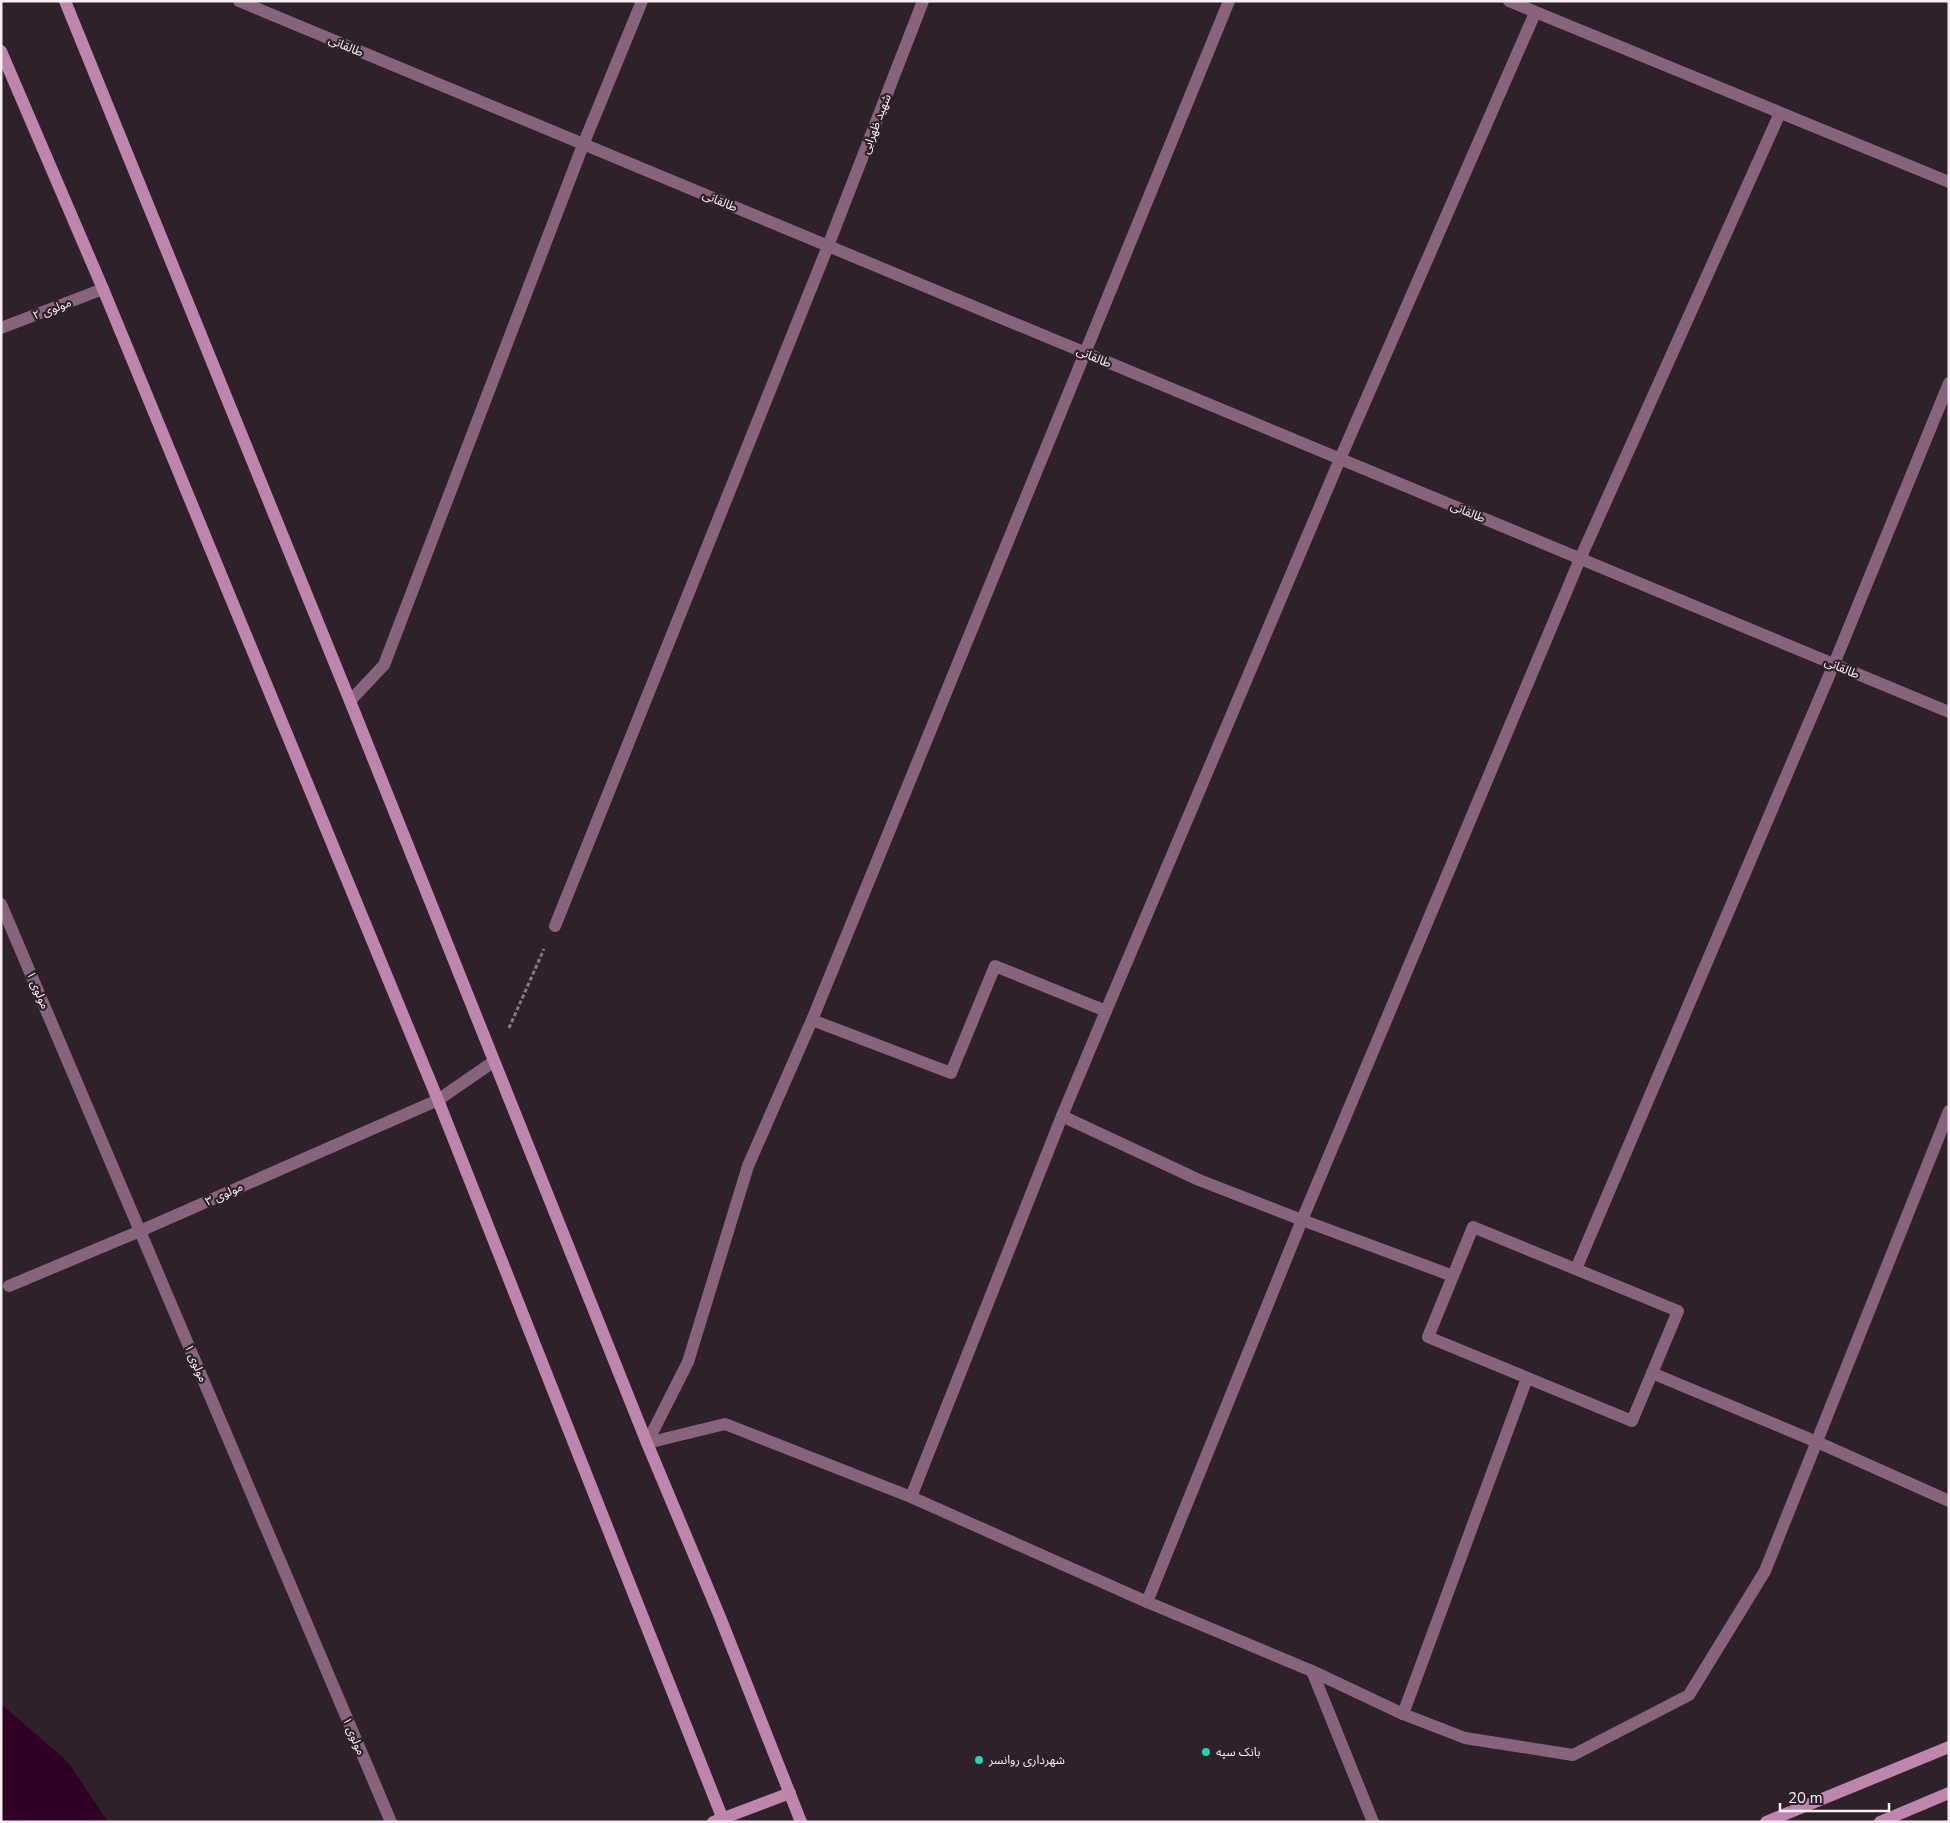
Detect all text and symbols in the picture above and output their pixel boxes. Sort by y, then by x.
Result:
street label: طالقانی [326,32,366,60]
street label: شهید ظهرابی [857,92,895,156]
street label: طالقانی [700,187,740,215]
street label: مولوی ۲ [31,294,73,324]
street label: طالقانی [1074,343,1114,371]
street label: طالقانی [1448,498,1488,526]
street label: طالقانی [1822,654,1862,682]
street label: مولوی ۱ [23,969,53,1011]
street label: مولوی ۳ [203,1179,245,1209]
street label: مولوی ۱ [181,1342,211,1384]
street label: مولوی ۱ [339,1715,369,1757]
place label: بانک سپه [1216,1744,1260,1760]
marker: بانک سپه [1200,1746,1212,1758]
place label: شهرداری روانسر [988,1752,1065,1768]
marker: شهرداری روانسر [973,1754,985,1766]
scale bar [1780,1780,1889,1812]
text: 20 m [1788,1788,1823,1808]

